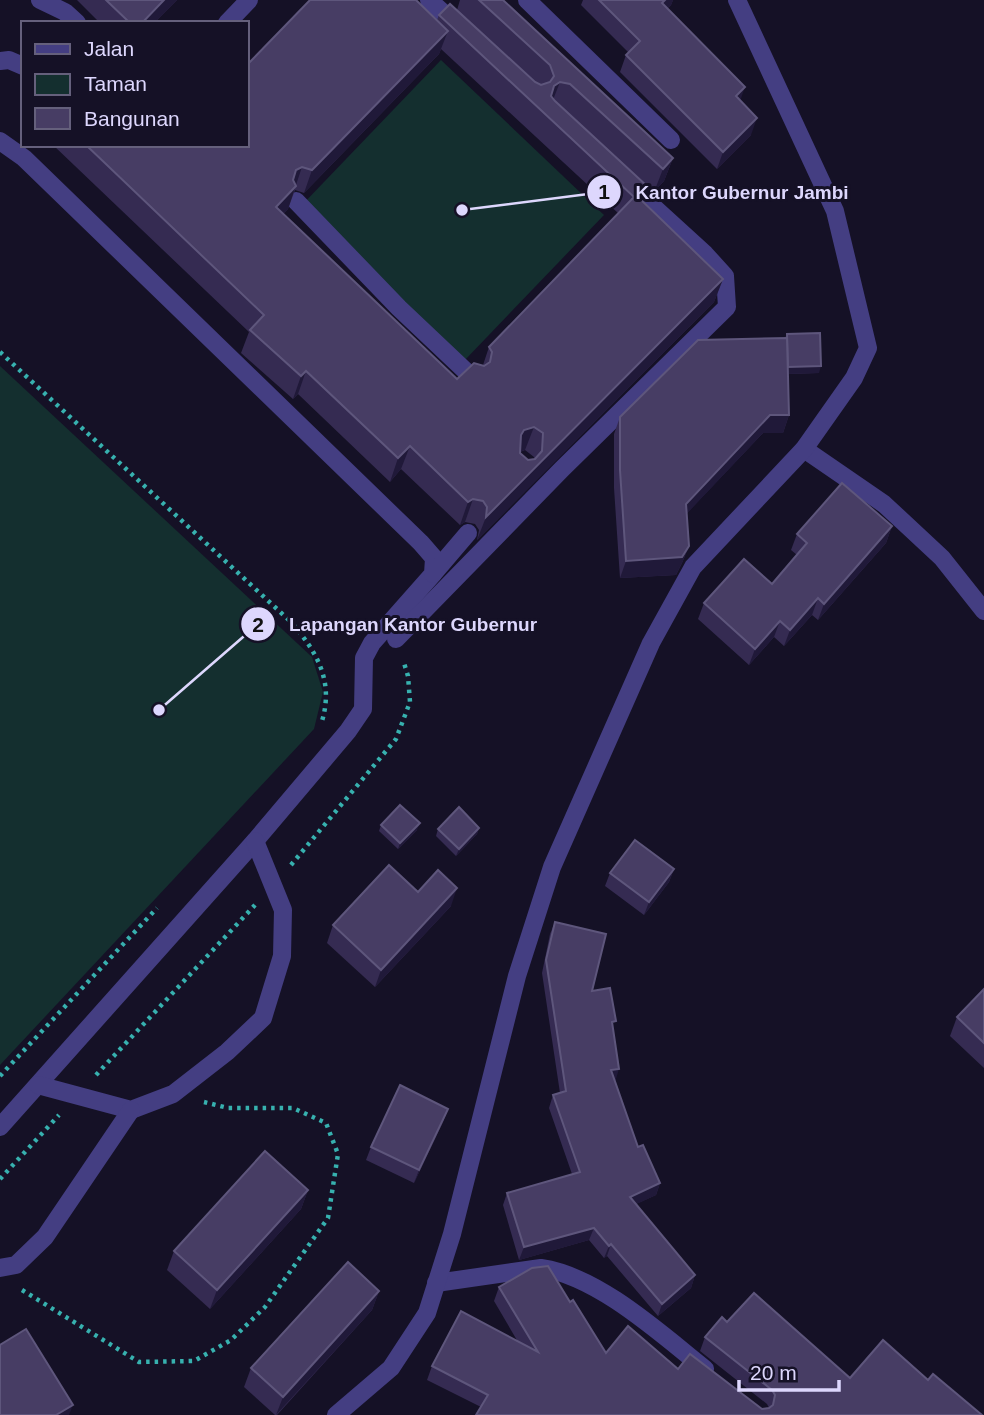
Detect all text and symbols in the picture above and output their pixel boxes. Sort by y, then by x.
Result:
legend [21,21,248,147]
text: Jalan [84,37,134,60]
text: Taman [84,72,147,95]
text: Bangunan [84,107,180,130]
callout: Kantor Gubernur Jambi [586,172,863,212]
text: 1 [598,180,610,203]
text: Kantor Gubernur Jambi [635,182,849,203]
callout: Lapangan Kantor Gubernur [240,604,551,644]
text: 2 [252,613,264,636]
text: Lapangan Kantor Gubernur [289,614,538,635]
scale bar [739,1348,839,1392]
text: 20 m [750,1361,797,1384]

